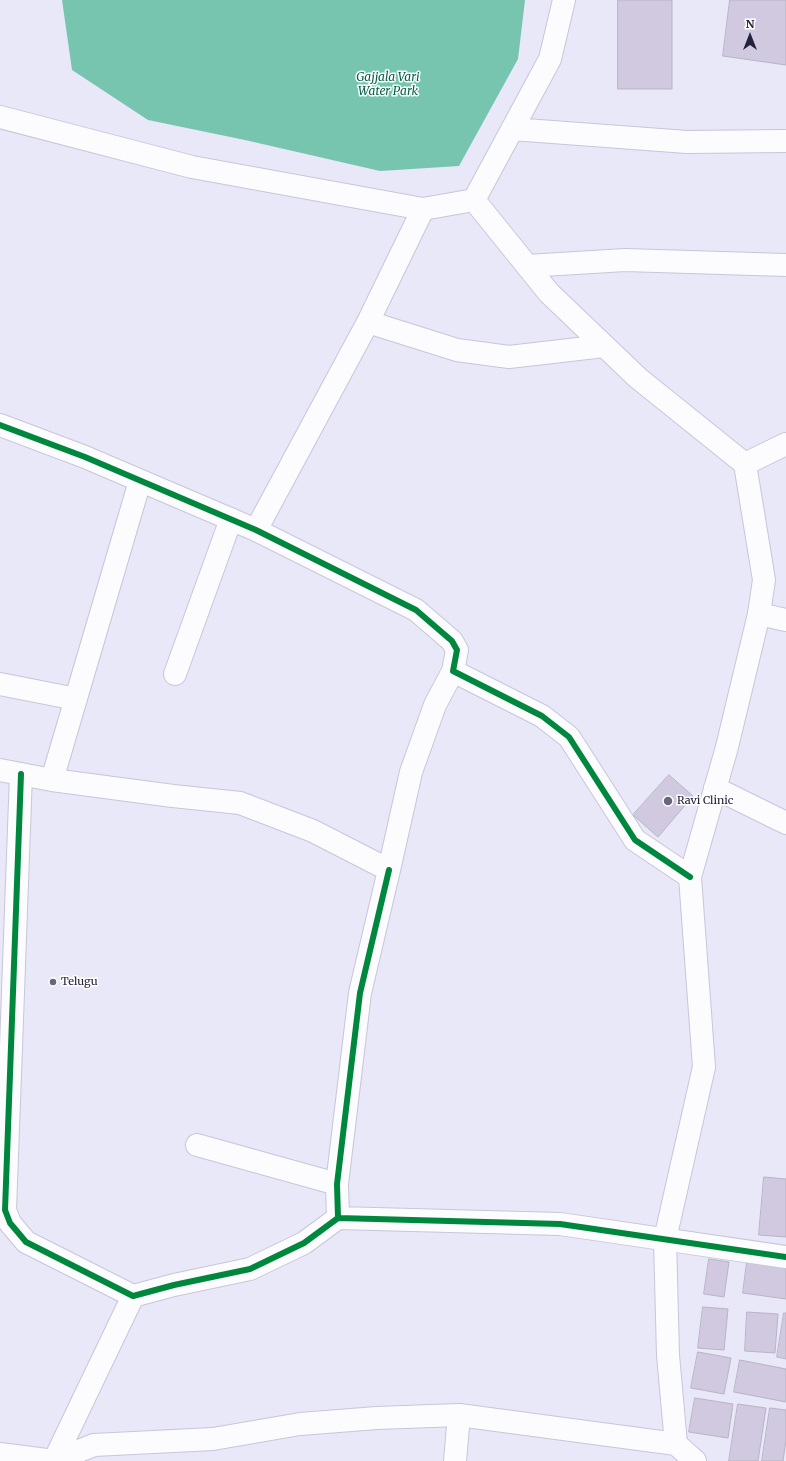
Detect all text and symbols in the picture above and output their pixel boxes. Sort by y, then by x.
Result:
north arrow [730,16,770,56]
text: N [746,17,754,31]
water label: Gajjala Vari Water Park [356,71,420,99]
place label: Ravi Clinic [677,794,733,808]
marker: Ravi Clinic [662,795,674,807]
place label: Telugu [61,975,98,989]
marker: Telugu [48,977,58,987]

